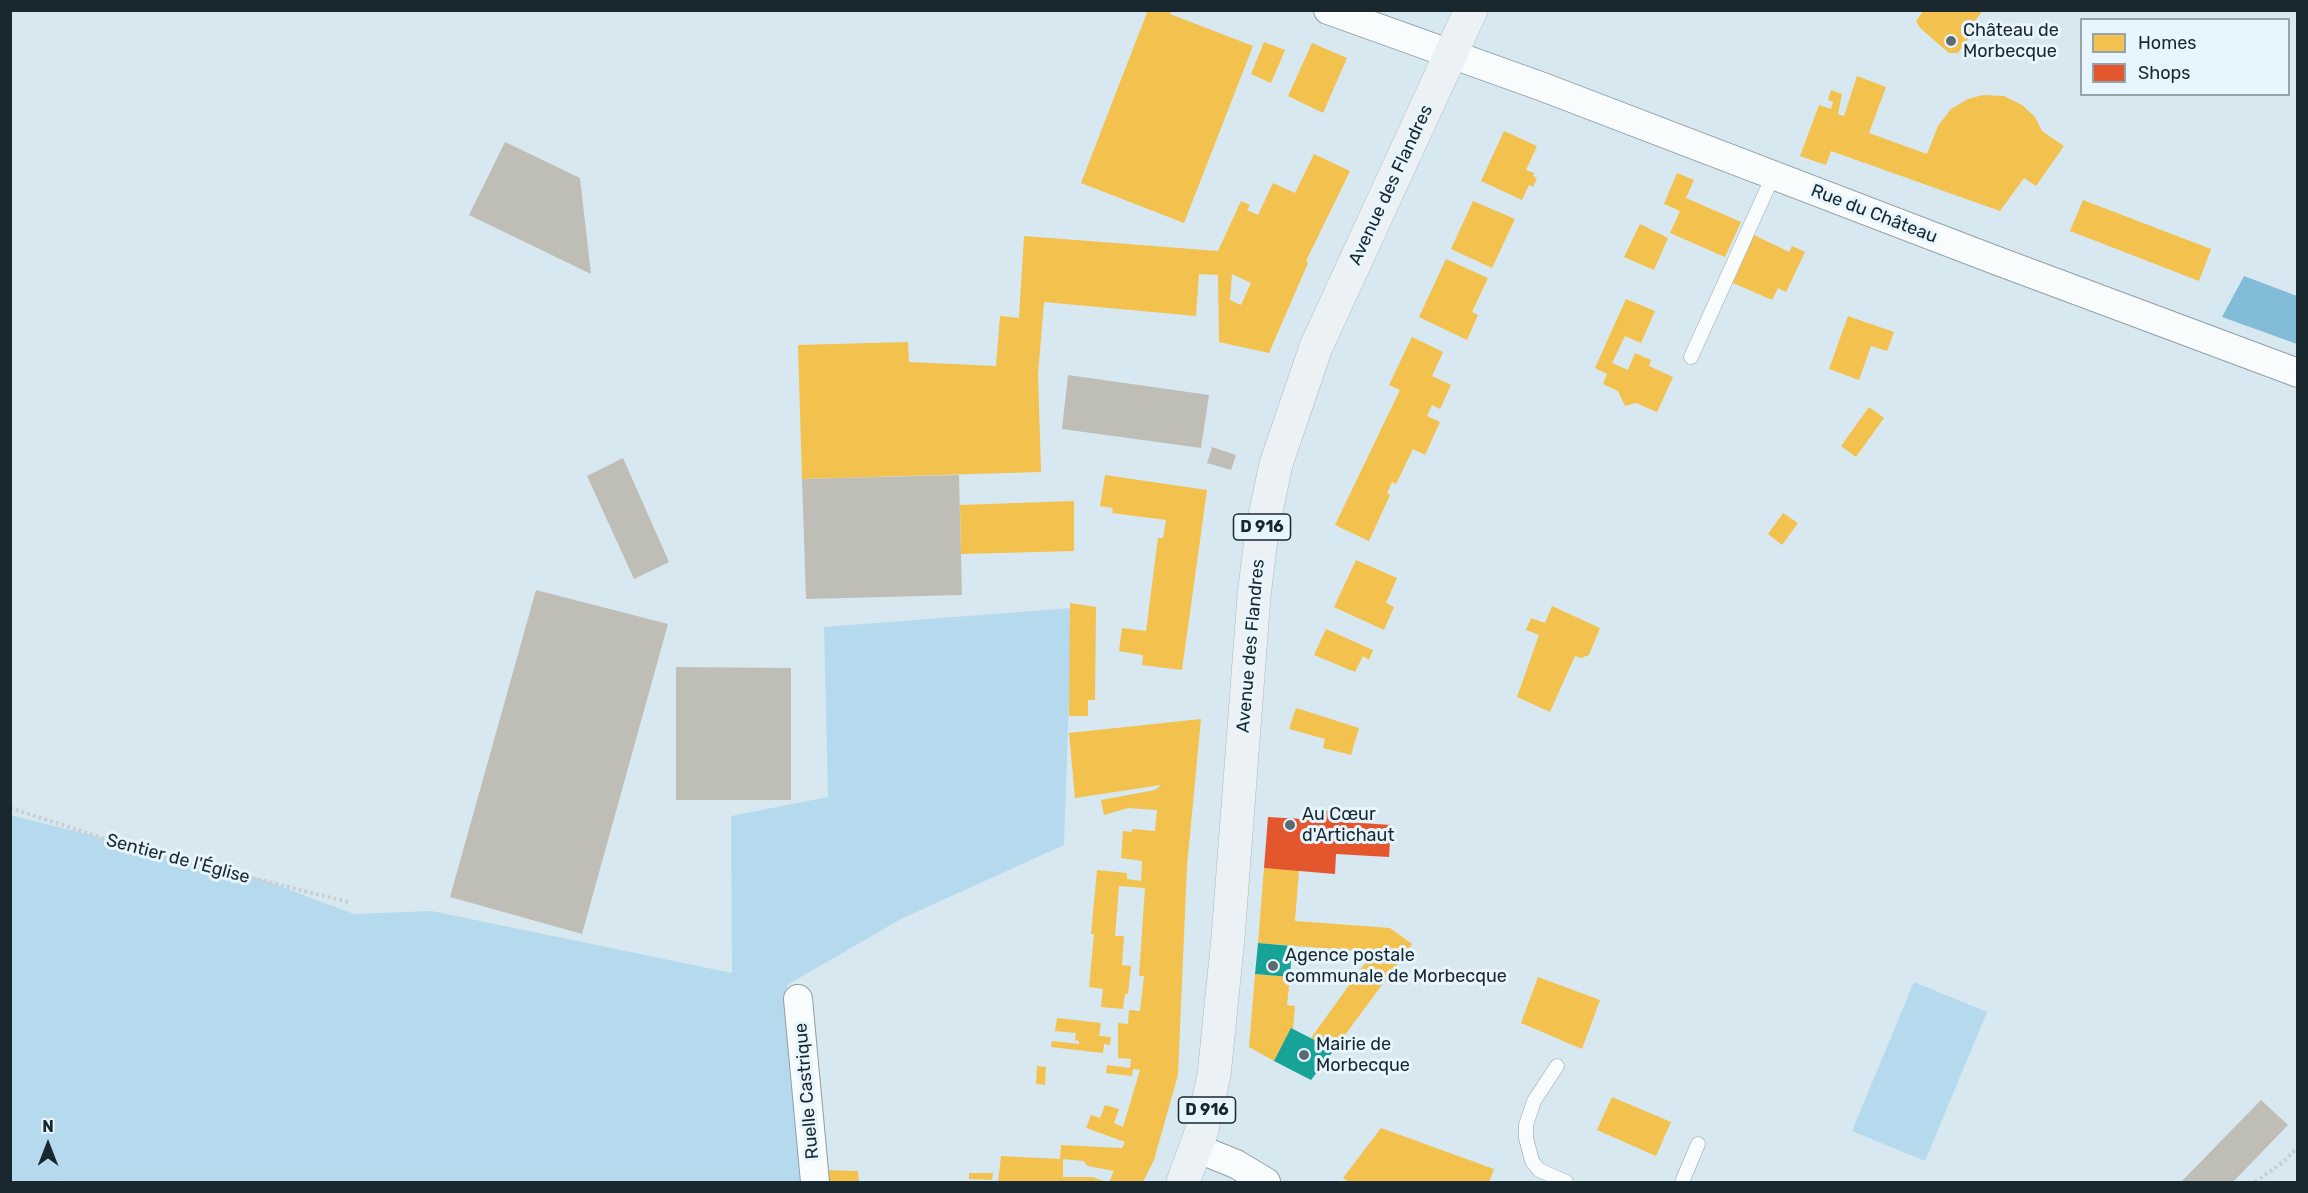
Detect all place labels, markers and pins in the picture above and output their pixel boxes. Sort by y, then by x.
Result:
place label: Château de Morbecque [1963,20,2059,63]
marker: Château de Morbecque [1944,34,1958,48]
place label: Au Cœur d'Artichaut [1302,804,1394,846]
marker: Au Cœur d'Artichaut [1283,818,1297,832]
place label: Agence postale communale de Morbecque [1285,945,1507,988]
marker: Agence postale communale de Morbecque [1266,959,1280,973]
place label: Mairie de Morbecque [1316,1034,1410,1076]
marker: Mairie de Morbecque [1297,1048,1311,1062]

